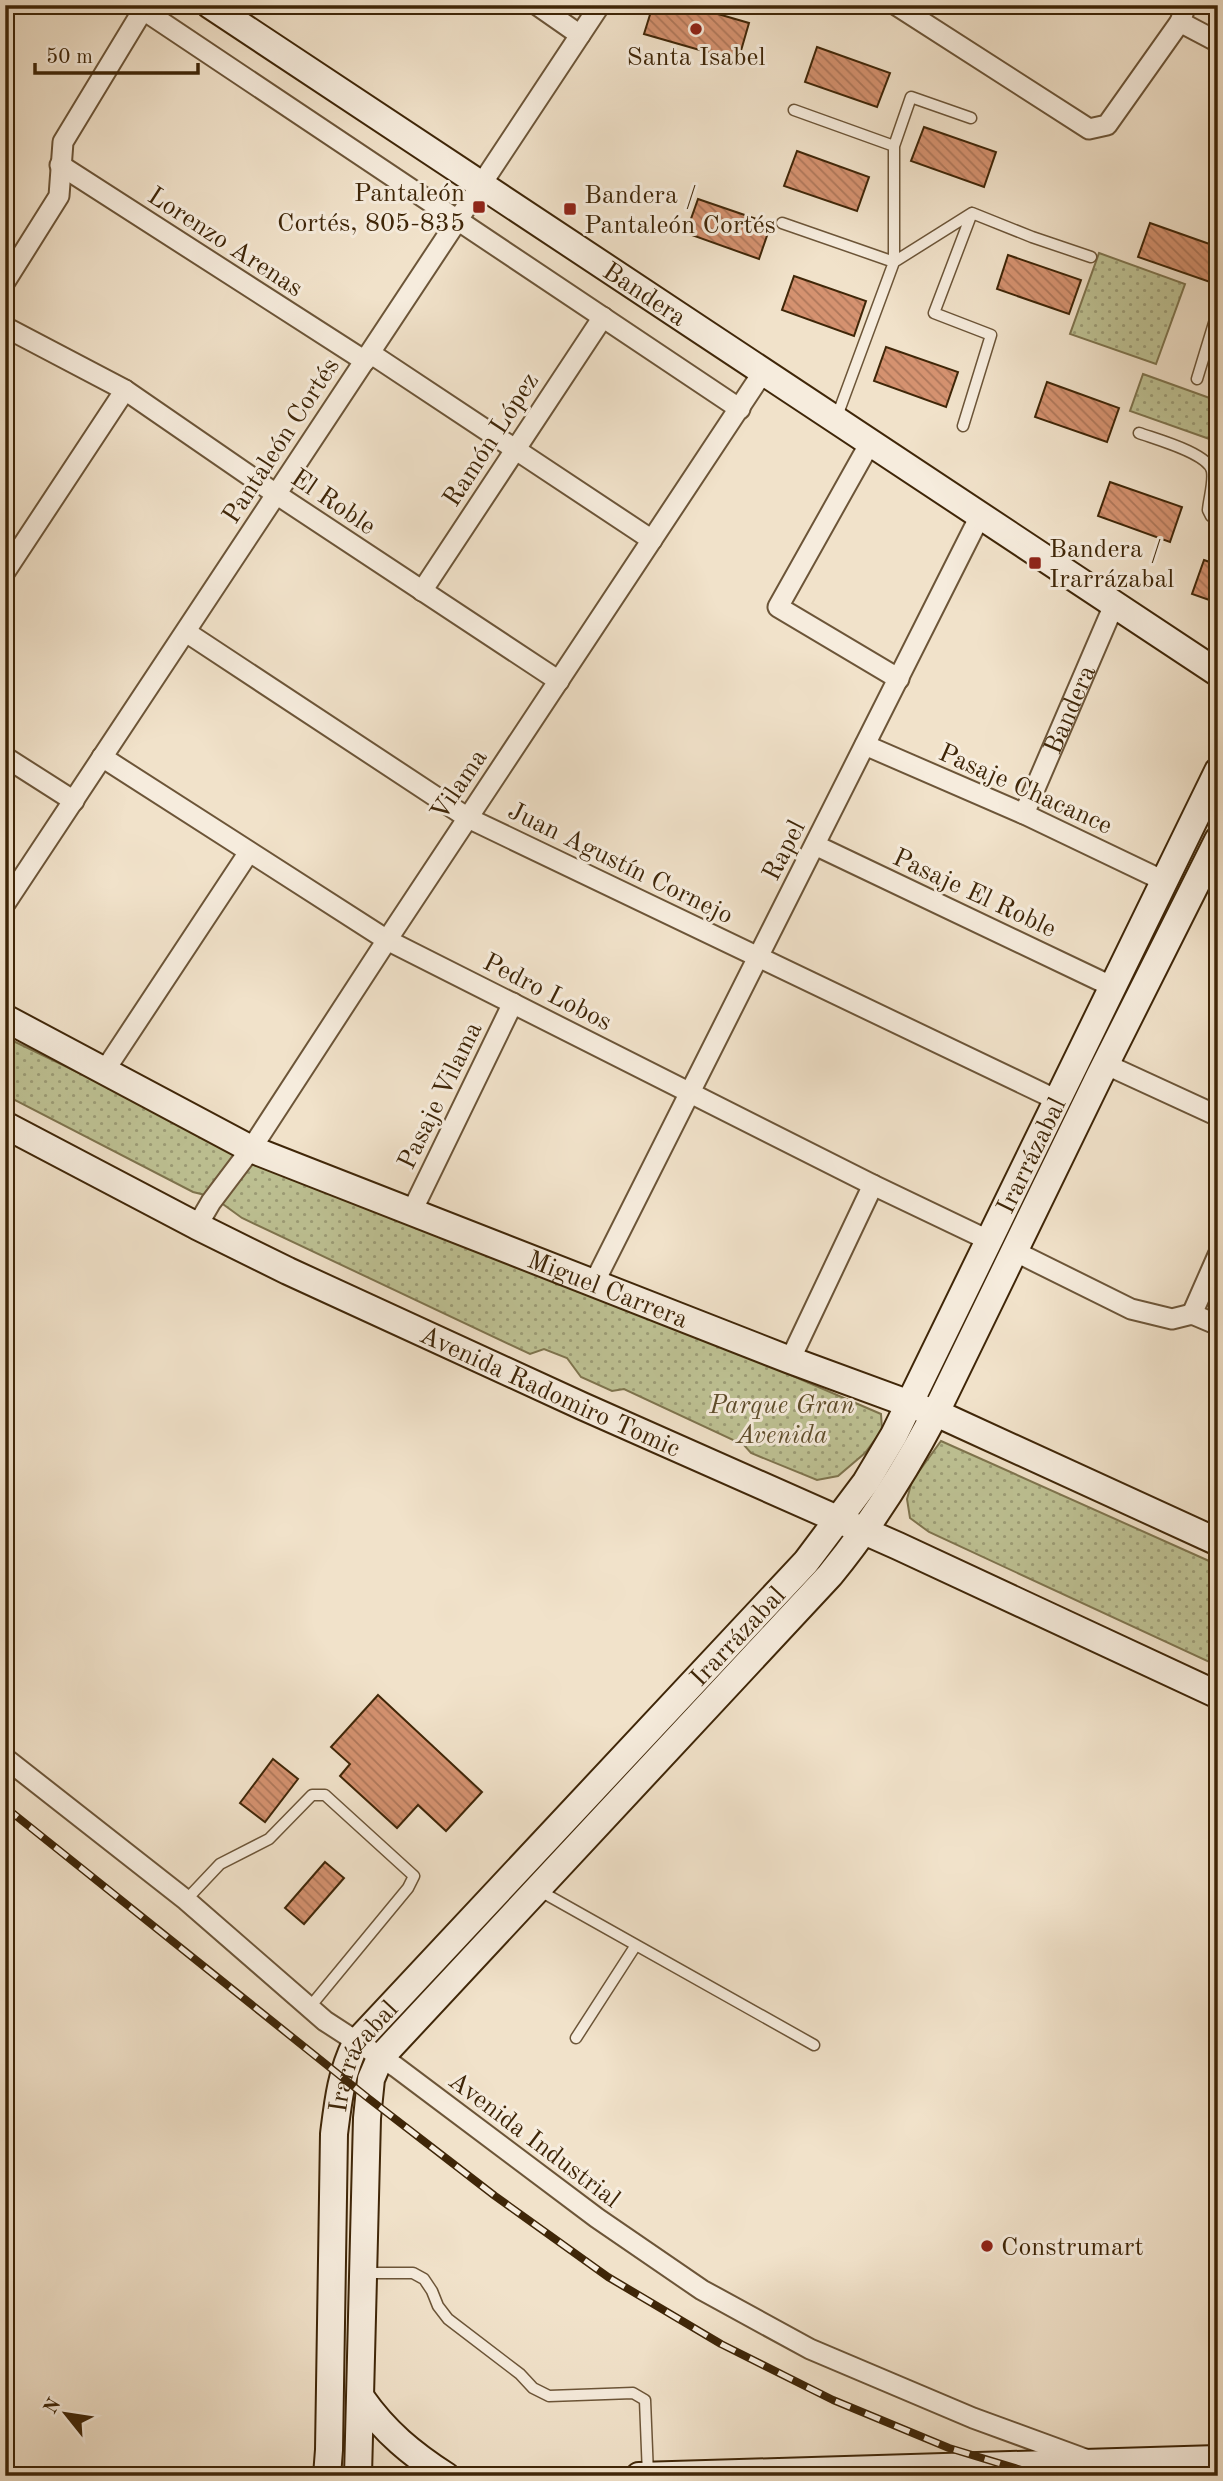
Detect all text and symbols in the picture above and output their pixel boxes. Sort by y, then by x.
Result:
marker: Santa Isabel [688,21,704,37]
scale bar [35,32,198,76]
place label: Santa Isabel [627,45,765,71]
text: 50 m [46,47,93,68]
place label: Pantaleón Cortés, 805-835 [277,181,465,237]
street label: Lorenzo Arenas [143,183,307,302]
place label: Bandera / Pantaleón Cortés [584,183,776,239]
marker: Pantaleón Cortés, 805-835 [471,199,487,215]
marker: Bandera / Pantaleón Cortés [562,201,578,217]
street label: Bandera [598,258,690,332]
street label: Pantaleón Cortés [219,354,345,529]
street label: Ramón López [439,369,544,512]
street label: El Roble [286,465,380,540]
place label: Bandera / Irarrázabal [1049,537,1174,593]
marker: Bandera / Irarrázabal [1027,555,1043,571]
street label: Bandera [1040,662,1101,758]
street label: Pasaje Chacance [934,740,1116,840]
street label: Vilama [427,745,493,825]
street label: Juan Agustín Cornejo [504,798,737,930]
street label: Rapel [759,817,811,885]
street label: Pasaje El Roble [888,845,1060,943]
street label: Pedro Lobos [479,949,616,1036]
street label: Pasaje Vilama [394,1018,488,1174]
street label: Irarrázabal [993,1094,1072,1218]
street label: Miguel Carrera [523,1247,691,1334]
street label: Avenida Radomiro Tomic [415,1322,684,1463]
park label: Parque Gran Avenida [708,1393,855,1449]
street label: Irarrázabal [686,1582,791,1692]
street label: Irarrázabal [326,1996,404,2114]
street label: Avenida Industrial [443,2068,624,2213]
place label: Construmart [1001,2235,1144,2261]
marker: Construmart [979,2238,995,2254]
north arrow [32,2380,102,2450]
text: N [42,2395,66,2418]

